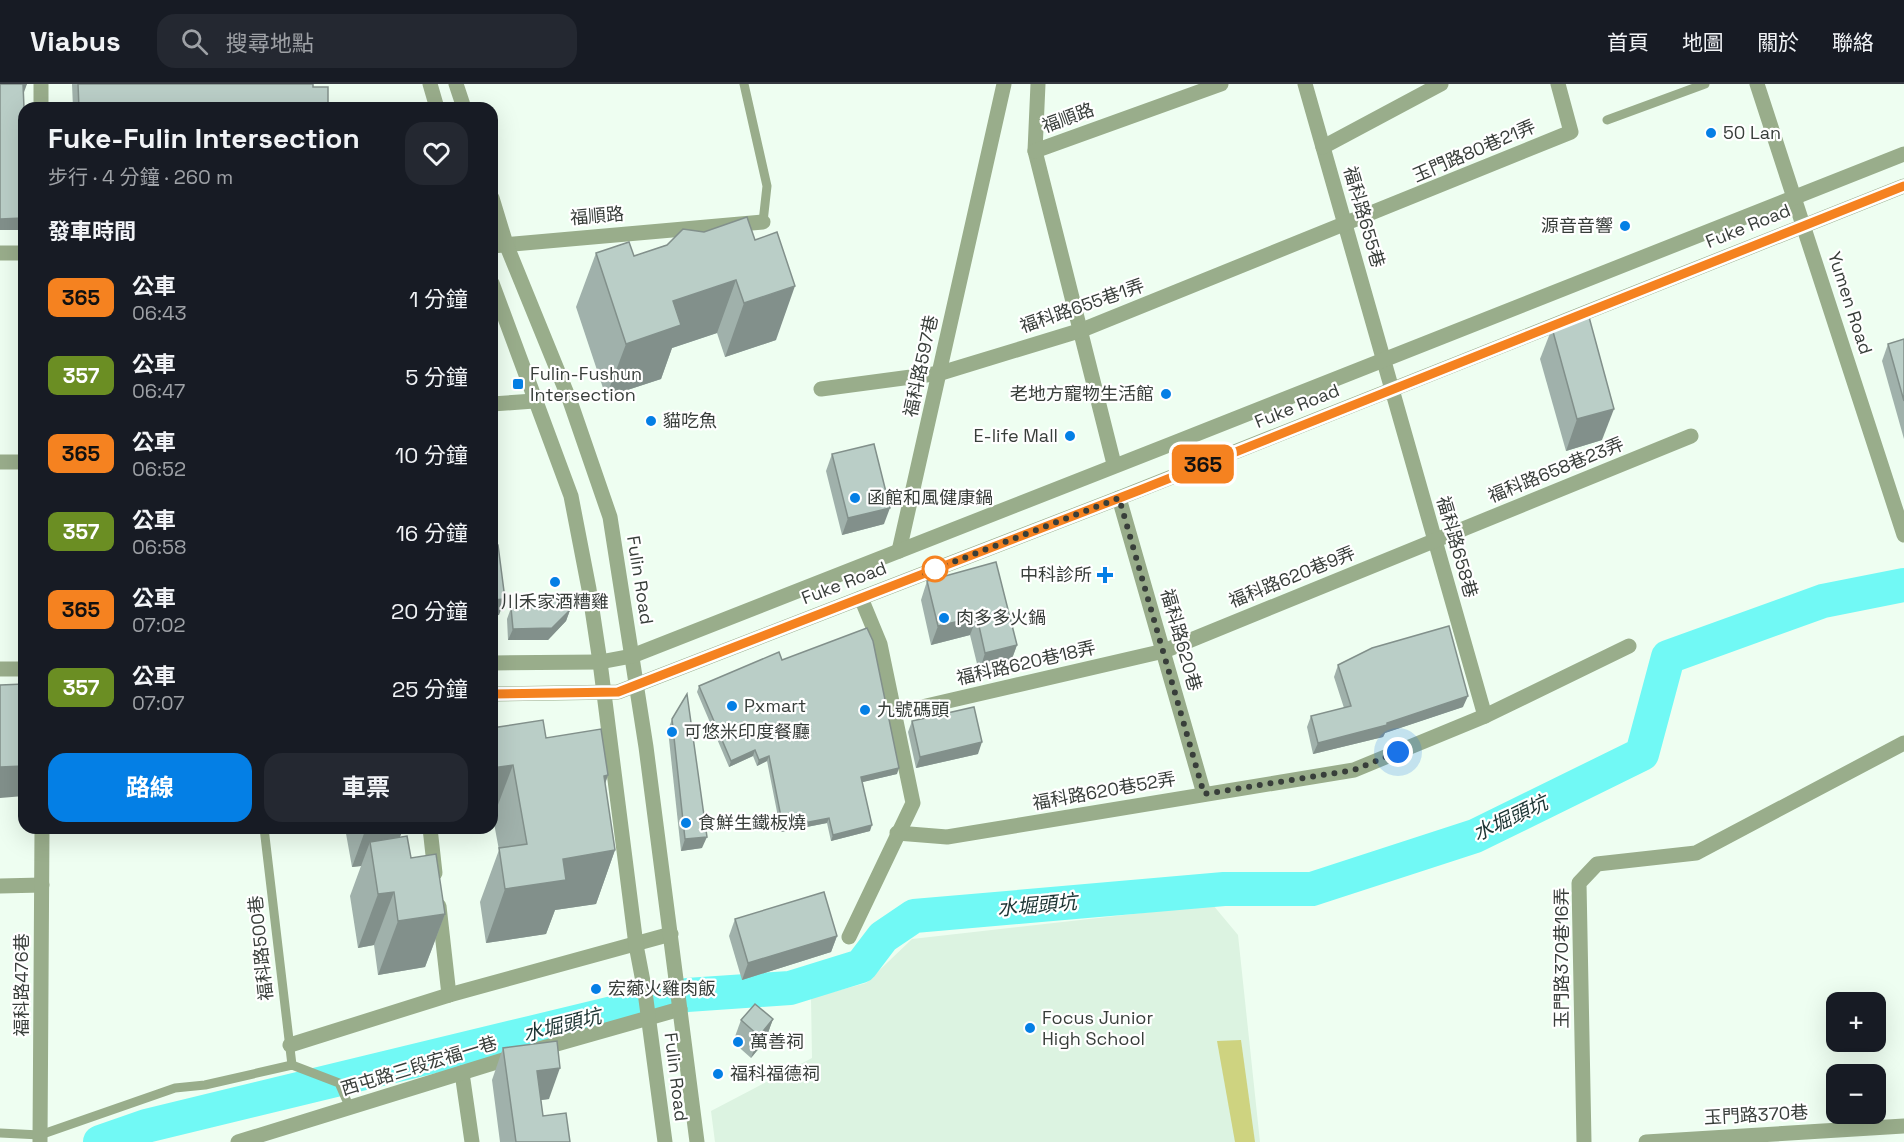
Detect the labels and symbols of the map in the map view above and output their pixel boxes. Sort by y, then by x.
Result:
street label: 福順路 [1039,97,1097,138]
street label: 玉門路80巷21弄 [1409,114,1539,187]
place label: 50 Lan [1723,121,1781,144]
marker: 50 Lan [1704,126,1718,140]
street label: 福科路655巷 [1339,163,1390,270]
street label: Fuke Road [1702,198,1794,253]
street label: 福順路 [569,202,625,229]
place label: 源音音響 [1541,214,1613,237]
marker: 源音音響 [1618,219,1632,233]
street label: Yumen Road [1823,249,1878,357]
street label: 福科路655巷1弄 [1017,273,1147,338]
street label: 福科路597巷 [898,313,943,419]
place label: Fulin-Fushun Intersection [530,362,642,406]
marker: Fulin-Fushun Intersection [511,377,525,391]
street label: Fuke Road [1251,378,1343,433]
place label: 老地方寵物生活館 [1010,382,1154,405]
marker: 老地方寵物生活館 [1159,387,1173,401]
place label: 貓吃魚 [663,409,717,432]
marker: 貓吃魚 [644,414,658,428]
place label: E-life Mall [973,424,1058,447]
marker: E-life Mall [1063,429,1077,443]
street label: 福科路658巷23弄 [1484,432,1627,507]
line badge: 365 [1168,444,1238,484]
place label: 函館和風健康鍋 [867,486,993,509]
marker: 函館和風健康鍋 [848,491,862,505]
street label: 福科路658巷 [1432,493,1483,601]
street label: Fulin Road [622,534,659,626]
street label: 福科路620巷9弄 [1225,541,1358,612]
street label: Fuke Road [798,556,890,609]
unlabelled marker [922,556,948,582]
place label: 中科診所 [1020,563,1092,586]
marker: 中科診所 [1096,566,1114,584]
marker: 川禾家酒糟雞 [548,575,562,589]
street label: 福科路620巷 [1156,586,1207,694]
place label: 川禾家酒糟雞 [501,590,609,613]
place label: 肉多多火鍋 [956,606,1046,629]
marker: 肉多多火鍋 [937,611,951,625]
street label: 福科路620巷18弄 [954,635,1098,690]
place label: Pxmart [744,694,806,717]
place label: 九號碼頭 [877,698,949,721]
marker: Pxmart [725,699,739,713]
marker: 九號碼頭 [858,703,872,717]
place label: 可悠米印度餐廳 [684,720,810,743]
marker: 可悠米印度餐廳 [665,725,679,739]
your location [1383,737,1413,767]
street label: 福科路620巷52弄 [1031,767,1177,814]
water label: 水堀頭坑 [1468,788,1554,847]
place label: 食鮮生鐵板燒 [698,811,806,834]
marker: 食鮮生鐵板燒 [679,816,693,830]
water label: 水堀頭坑 [996,888,1081,921]
street label: 玉門路370巷16弄 [1550,888,1573,1028]
street label: 福科路500巷 [244,894,277,1002]
street label: 福科路476巷 [10,933,33,1037]
place label: 宏薌火雞肉飯 [608,977,716,1000]
marker: 宏薌火雞肉飯 [589,982,603,996]
water label: 水堀頭坑 [520,1002,607,1047]
place label: Focus Junior High School [1042,1006,1153,1050]
marker: Focus Junior High School [1023,1021,1037,1035]
place label: 萬善祠 [750,1030,804,1053]
street label: 西屯路三段宏福一巷 [338,1031,500,1100]
street label: Fulin Road [660,1031,693,1123]
marker: 萬善祠 [731,1035,745,1049]
place label: 福科福德祠 [730,1062,820,1085]
marker: 福科福德祠 [711,1067,725,1081]
street label: 玉門路370巷 [1703,1100,1809,1129]

